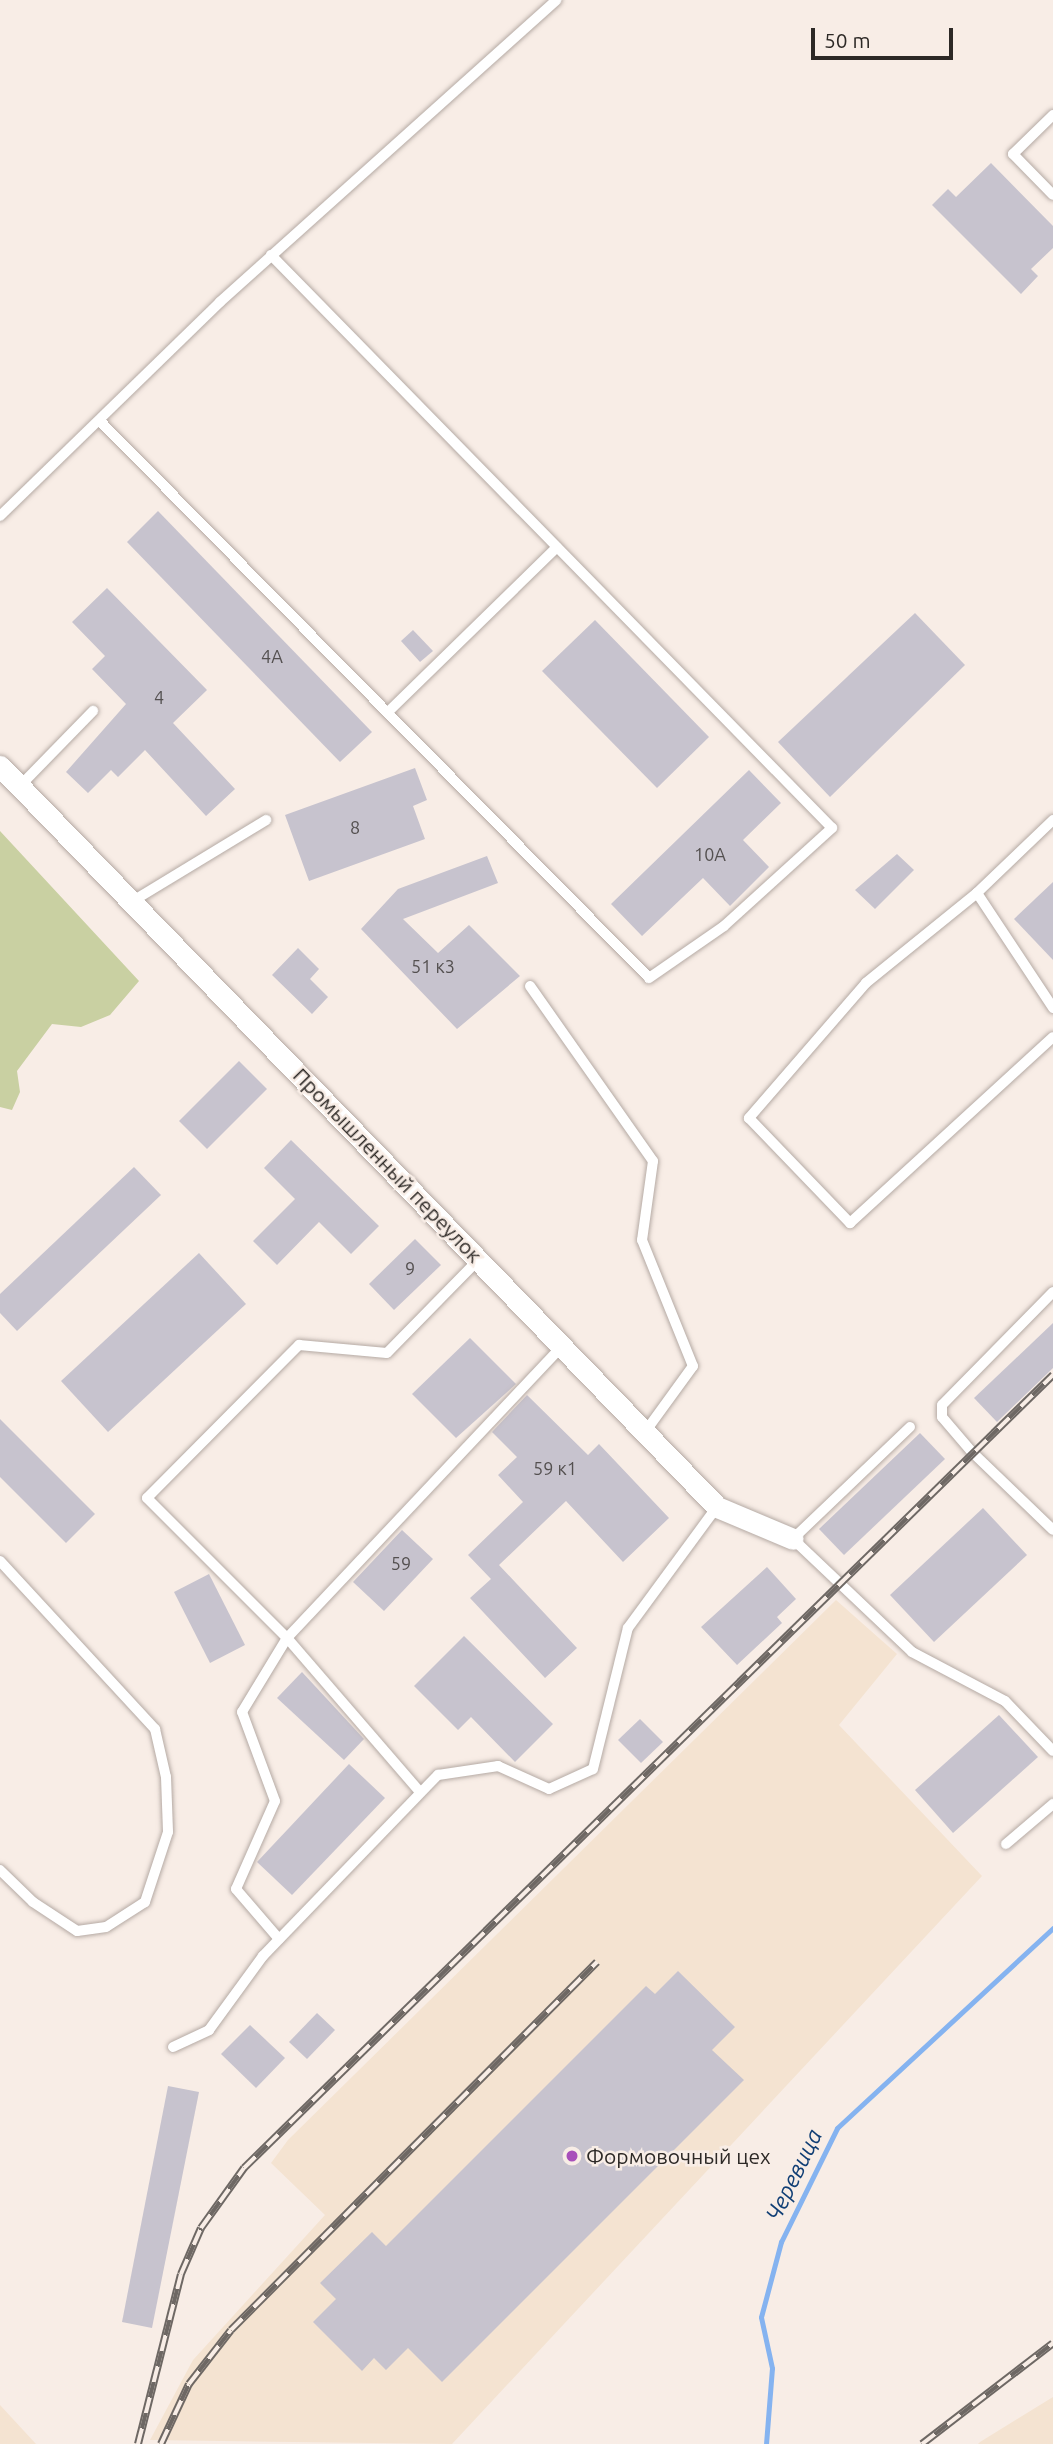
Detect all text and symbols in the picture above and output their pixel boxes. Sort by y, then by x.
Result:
scale bar [815,14,957,58]
text: 50 m [824,28,871,52]
house number: 4А [261,645,283,667]
house number: 4 [154,686,164,708]
house number: 8 [350,816,360,838]
house number: 10А [694,843,726,865]
house number: 51 к3 [411,955,455,977]
street label: Промышленный переулок [288,1062,488,1268]
house number: 9 [405,1257,415,1279]
house number: 59 к1 [533,1457,577,1479]
house number: 59 [391,1552,411,1574]
water label: Черевица [760,2125,828,2225]
place label: Формовочный цех [586,2143,771,2169]
marker: Формовочный цех [564,2148,580,2164]

